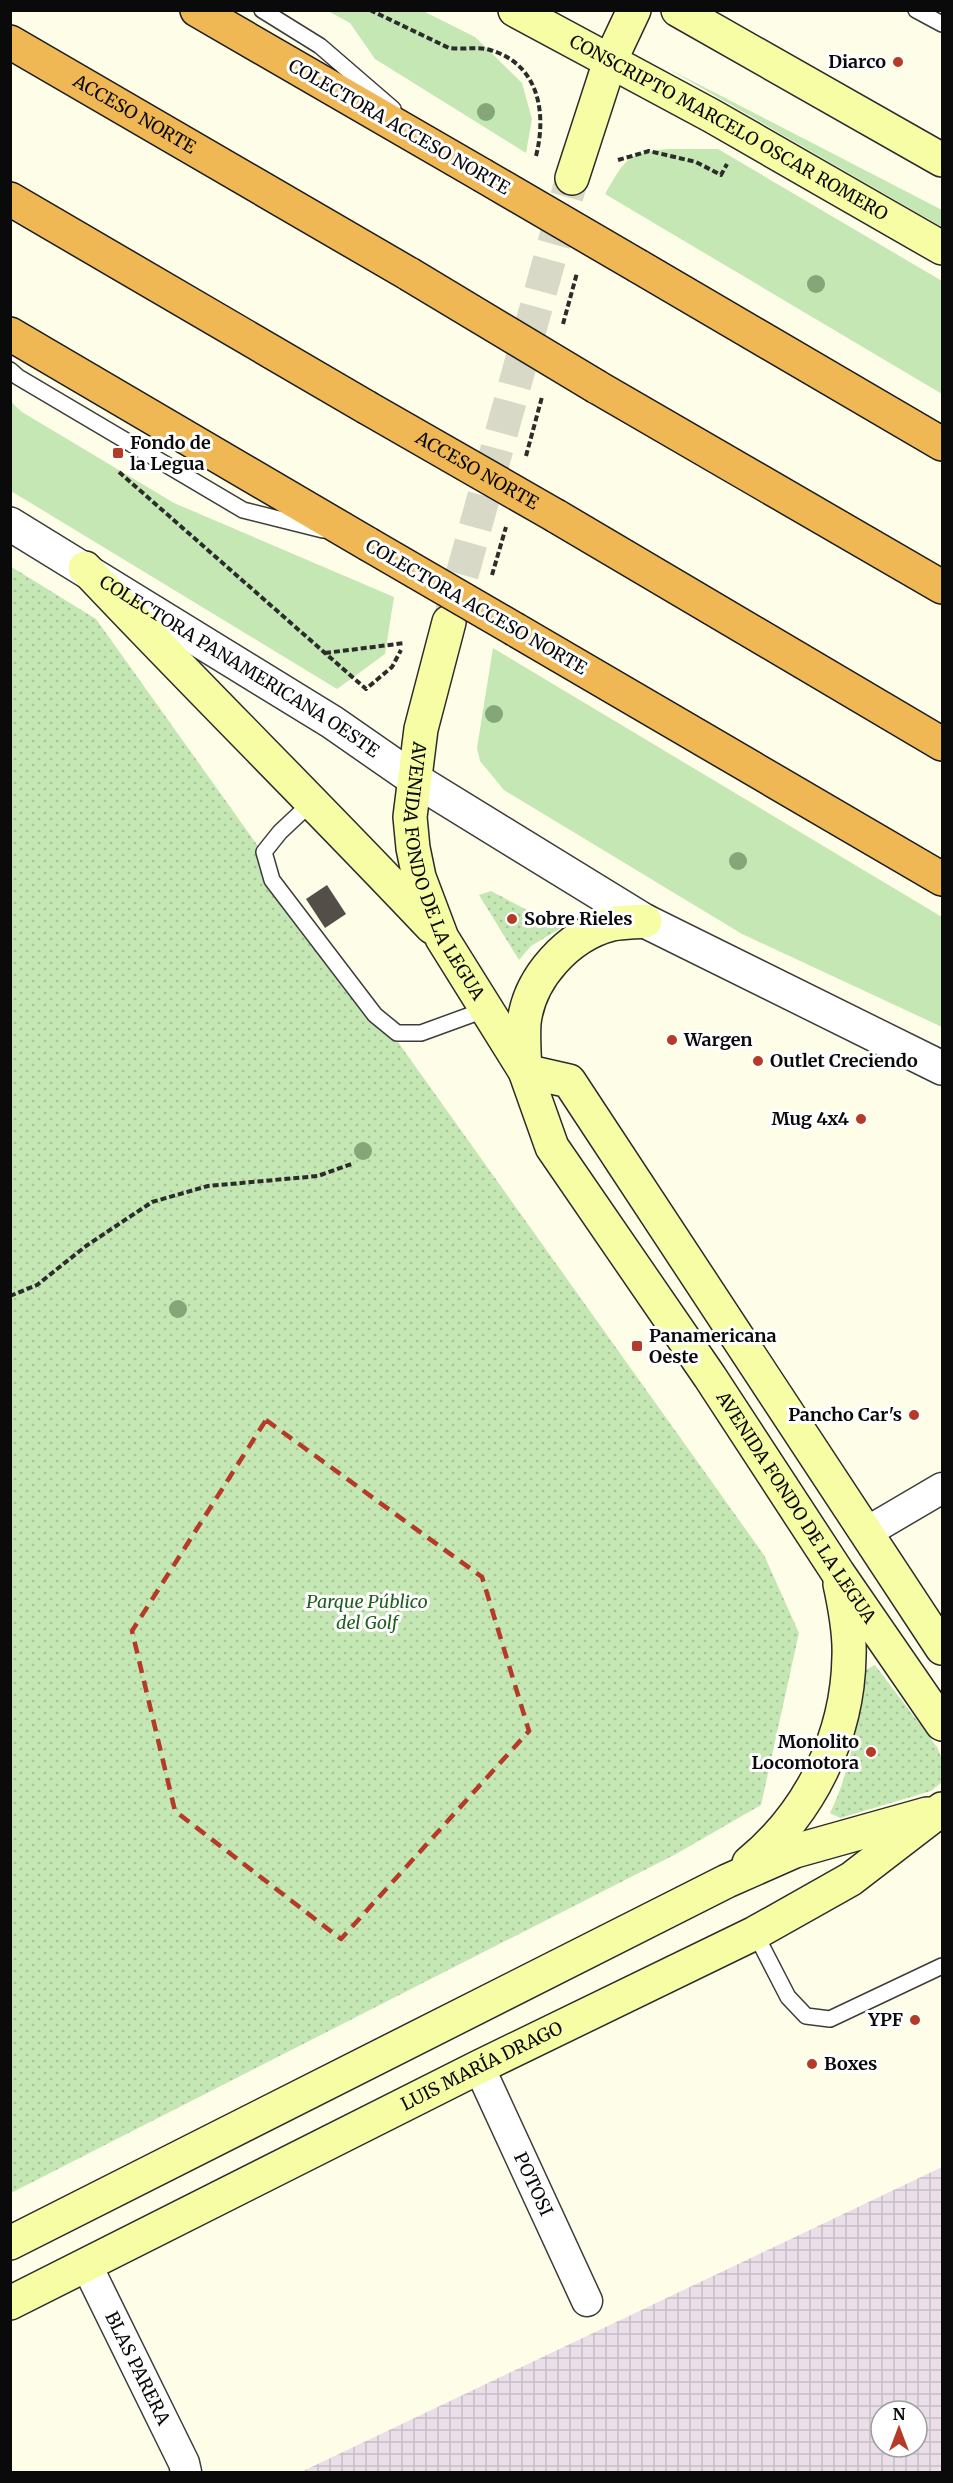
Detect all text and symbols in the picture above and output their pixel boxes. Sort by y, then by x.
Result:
street label: CONSCRIPTO MARCELO OSCAR ROMERO [566,29,892,226]
place label: Diarco [828,50,886,73]
street label: COLECTORA ACCESO NORTE [284,54,515,200]
marker: Diarco [891,55,905,69]
street label: ACCESO NORTE [68,69,201,159]
street label: ACCESO NORTE [411,425,543,515]
place label: Fondo de la Legua [130,431,211,475]
marker: Fondo de la Legua [111,446,125,460]
street label: COLECTORA ACCESO NORTE [361,534,592,680]
street label: COLECTORA PANAMERICANA OESTE [95,570,384,763]
street label: AVENIDA FONDO DE LA LEGUA [398,739,490,1005]
place label: Sobre Rieles [524,907,633,930]
marker: Sobre Rieles [505,912,519,926]
place label: Wargen [683,1028,753,1051]
marker: Wargen [665,1033,679,1047]
place label: Outlet Creciendo [770,1049,918,1072]
marker: Outlet Creciendo [751,1054,765,1068]
place label: Mug 4x4 [771,1107,850,1130]
marker: Mug 4x4 [854,1112,868,1126]
place label: Panamericana Oeste [649,1324,777,1368]
marker: Panamericana Oeste [630,1339,644,1353]
street label: AVENIDA FONDO DE LA LEGUA [711,1386,881,1628]
place label: Pancho Car's [788,1403,902,1426]
marker: Pancho Car's [907,1408,921,1422]
park label: Parque Público del Golf [306,1590,428,1634]
place label: Monolito Locomotora [752,1730,859,1774]
marker: Monolito Locomotora [864,1745,878,1759]
place label: YPF [867,2008,903,2031]
marker: YPF [908,2013,922,2027]
street label: LUIS MARÍA DRAGO [397,2016,566,2115]
place label: Boxes [824,2052,877,2075]
marker: Boxes [805,2057,819,2071]
street label: POTOSI [509,2148,558,2219]
street label: BLAS PARERA [100,2307,176,2429]
north arrow [869,2399,929,2459]
text: N [893,2404,906,2424]

